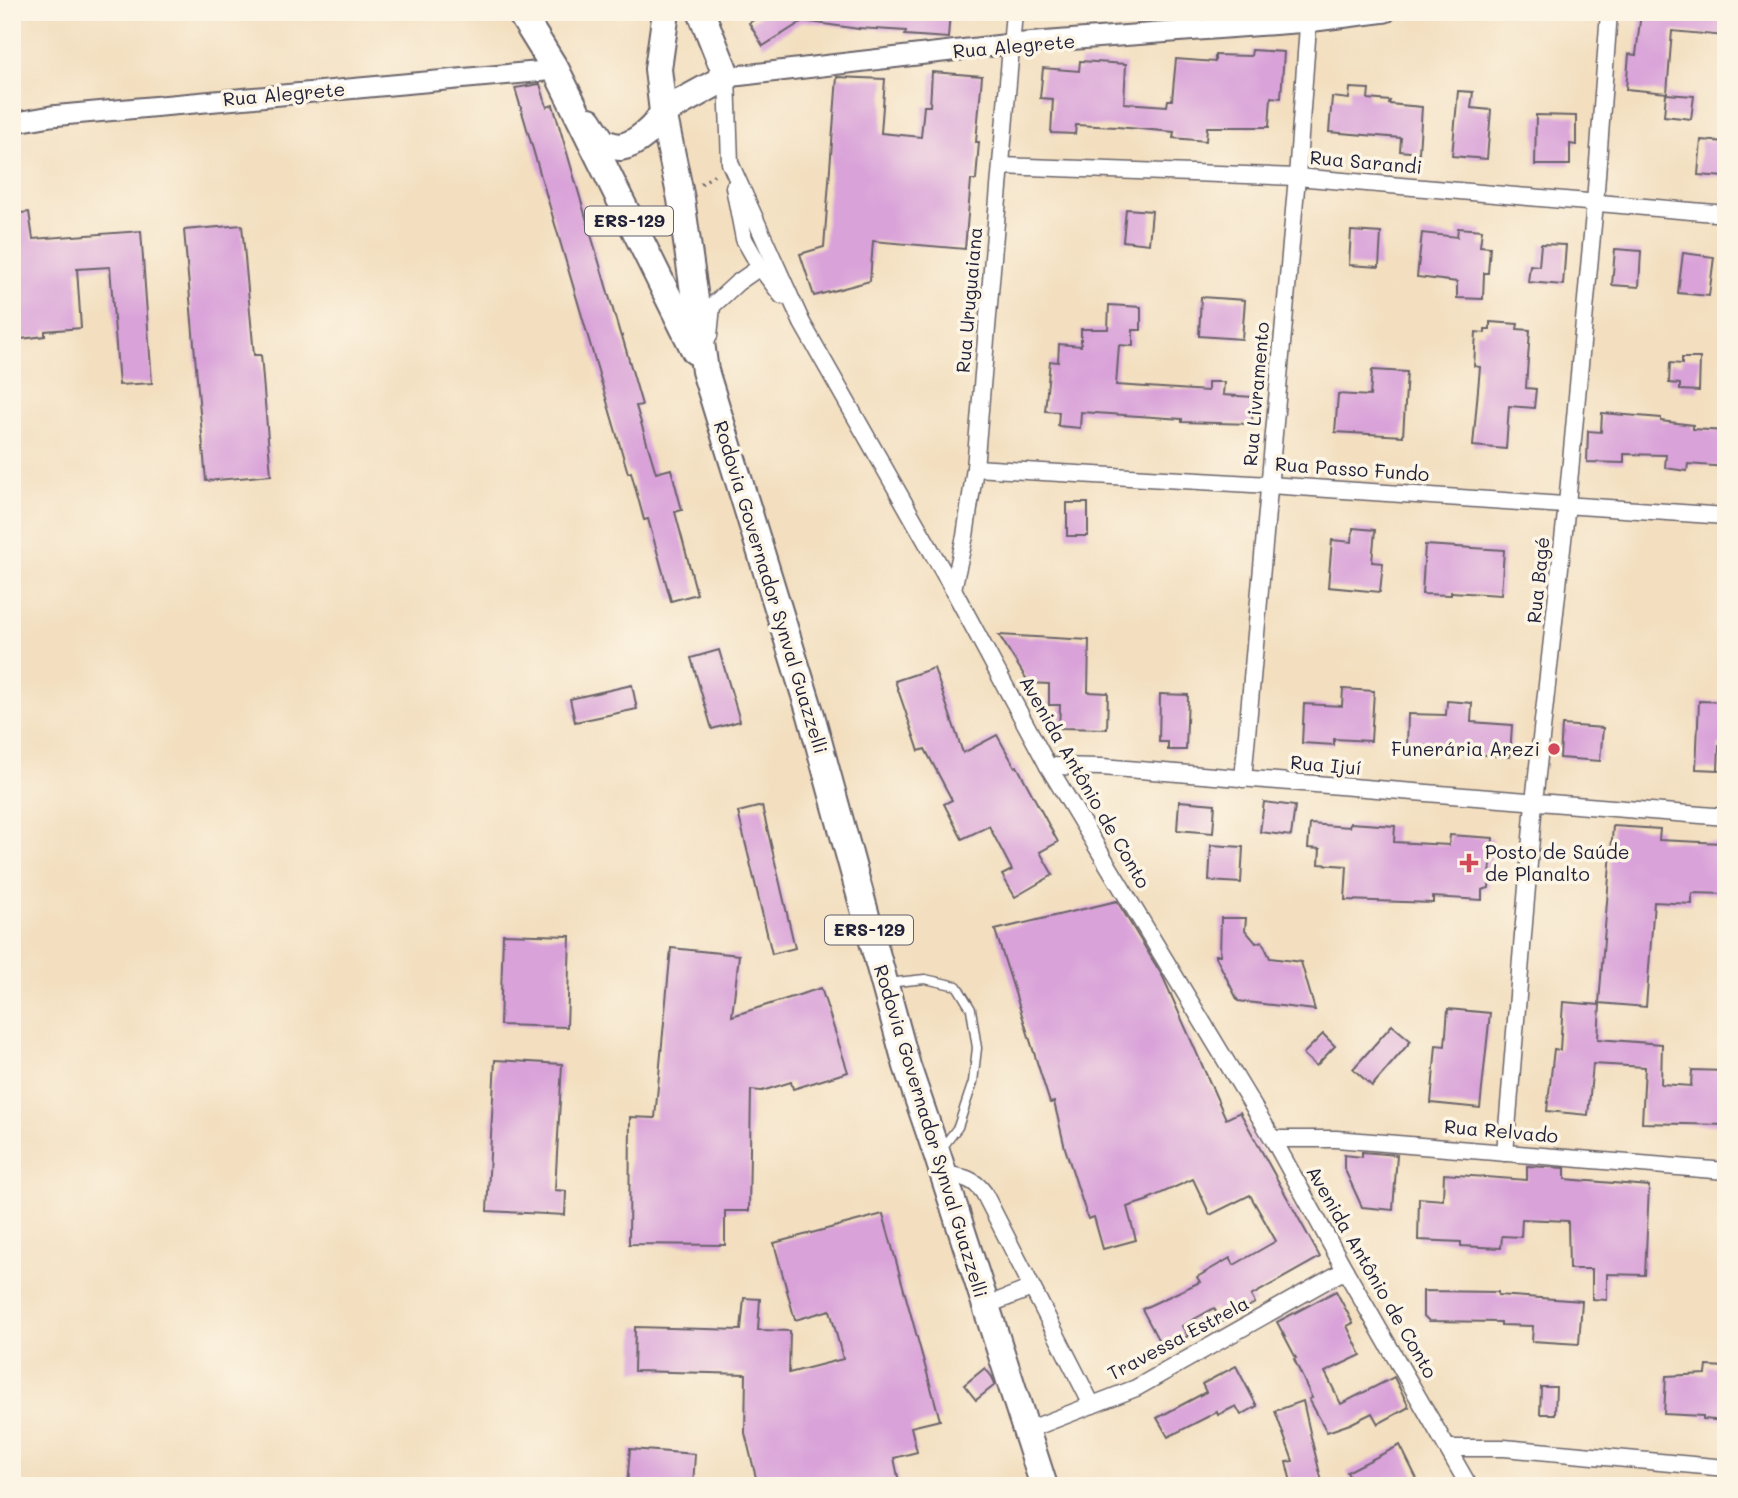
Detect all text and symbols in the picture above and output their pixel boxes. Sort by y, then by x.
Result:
street label: Rua Alegrete [952,28,1076,63]
street label: Rua Alegrete [222,76,346,111]
street label: Rua Sarandi [1309,144,1423,179]
road number: ERS-129 [585,206,673,236]
street label: Rua Uruguaiana [950,226,987,374]
street label: Rua Livramento [1237,321,1274,467]
street label: Rodovia Governador Synval Guazzelli [709,417,834,756]
street label: Rua Passo Fundo [1274,451,1430,486]
street label: Rua Bagé [1521,535,1554,624]
street label: Avenida Antônio de Conto [1014,671,1157,892]
place label: Funerária Arezi [1391,736,1540,761]
marker: Funerária Arezi [1546,741,1562,757]
street label: Rua Ijuí [1289,749,1363,780]
place label: Posto de Saúde de Planalto [1485,839,1629,886]
marker: Posto de Saúde de Planalto [1459,853,1479,873]
road number: ERS-129 [825,916,913,945]
street label: Rodovia Governador Synval Guazzelli [869,961,994,1300]
street label: Rua Relvado [1443,1113,1559,1148]
street label: Avenida Antônio de Conto [1301,1161,1444,1382]
street label: Travessa Estrela [1103,1290,1253,1385]

